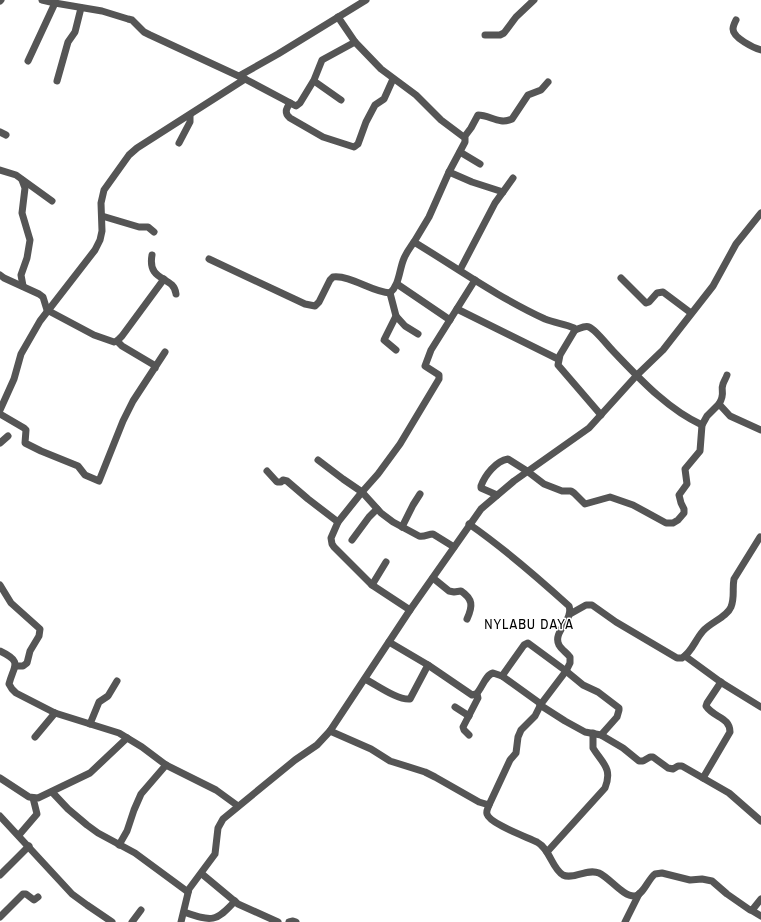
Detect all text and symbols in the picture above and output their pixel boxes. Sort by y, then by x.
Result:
district label: NYLABU DAYA [484,615,574,633]

